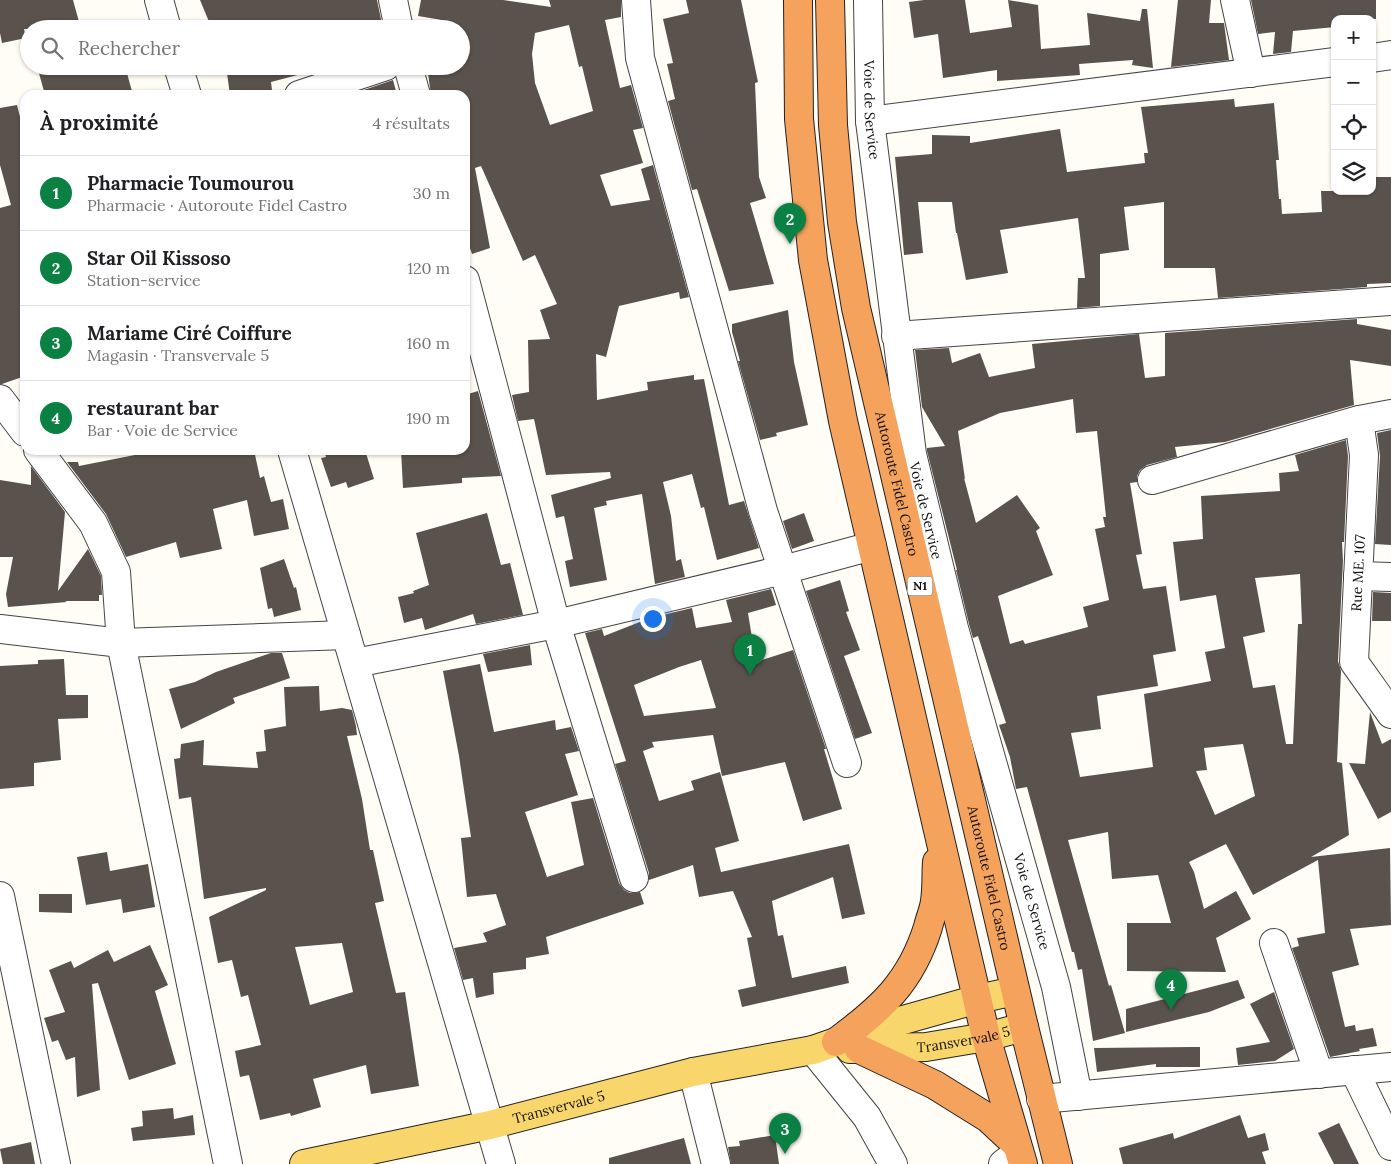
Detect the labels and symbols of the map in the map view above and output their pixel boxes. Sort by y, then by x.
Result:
street label: Voie de Service [860,59,884,161]
pin: 2 [774,203,806,244]
street label: Autoroute Fidel Castro [871,409,923,558]
street label: Voie de Service [905,459,946,562]
street label: Rue ME. 107 [1347,534,1369,612]
road number: N1 [908,576,932,596]
your location [640,606,666,632]
pin: 1 [734,634,766,675]
street label: Autoroute Fidel Castro [963,803,1015,952]
street label: Voie de Service [1009,850,1054,952]
pin: 4 [1155,969,1187,1010]
street label: Transvervale 5 [916,1022,1012,1056]
street label: Transvervale 5 [511,1086,607,1128]
pin: 3 [769,1113,801,1154]

